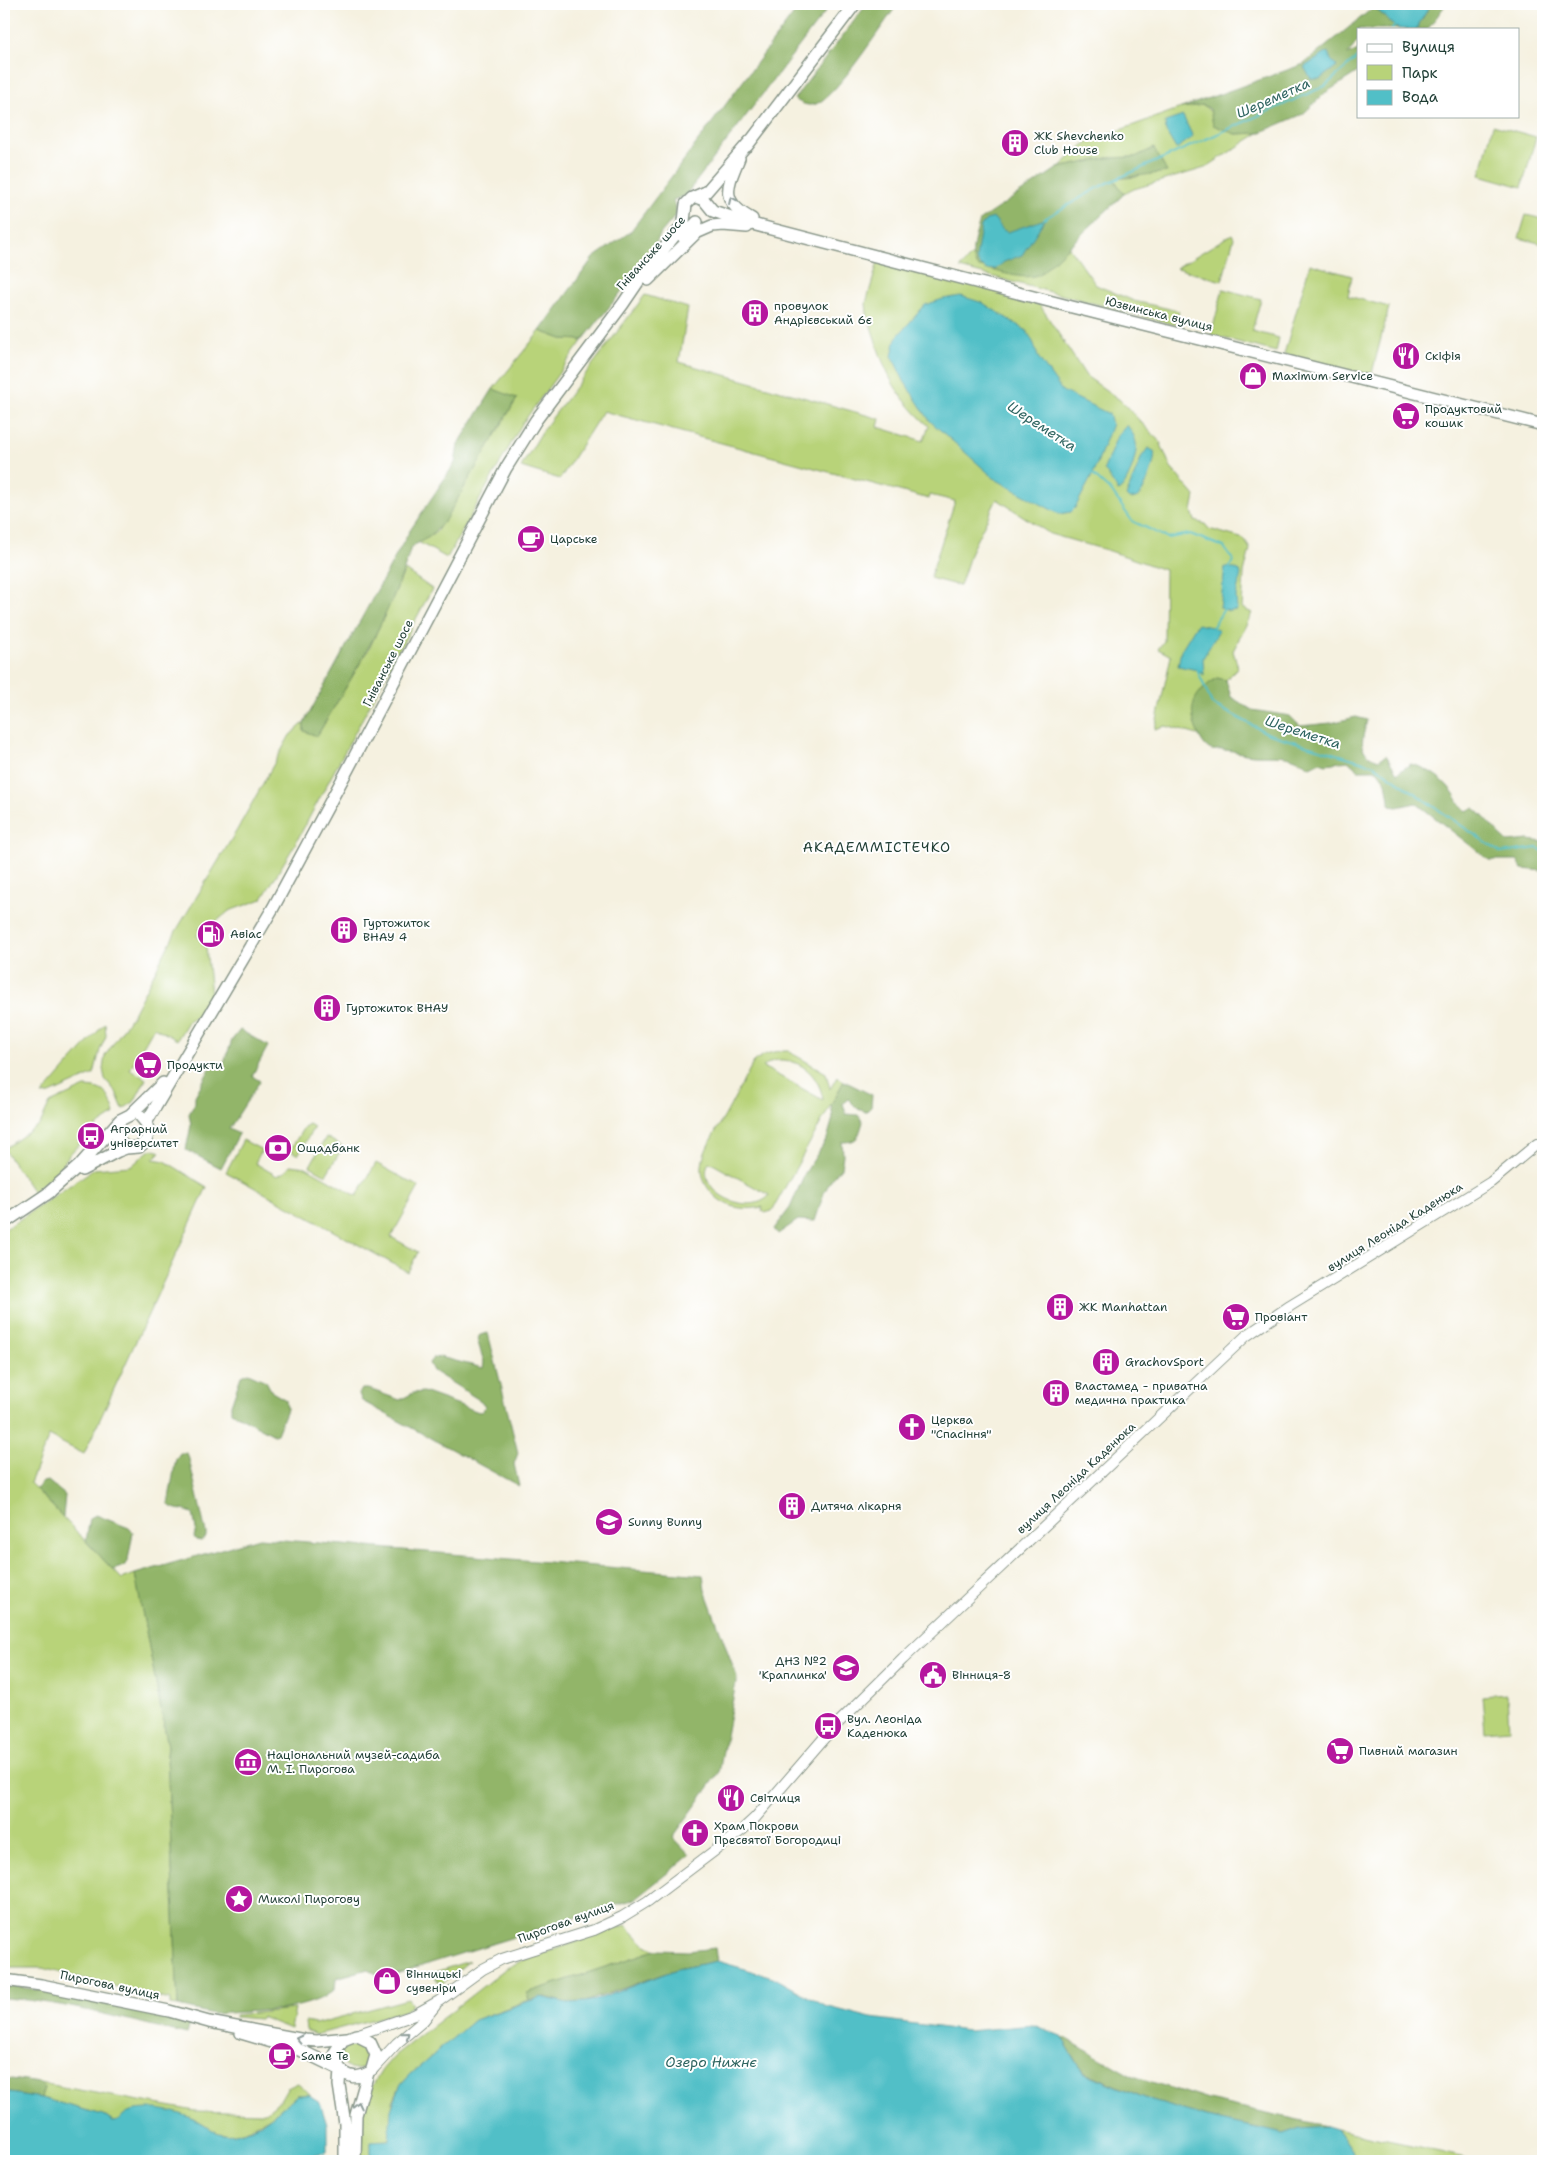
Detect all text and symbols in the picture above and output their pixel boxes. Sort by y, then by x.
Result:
legend [1357,28,1520,118]
text: Вулиця [1402,37,1455,57]
text: Парк [1402,63,1438,83]
water label: Шереметка [1233,74,1313,122]
text: Вода [1402,87,1439,107]
building icon: ЖК Shevchenko Club House [1000,128,1030,158]
place label: ЖК Shevchenko Club House [1034,128,1124,158]
one-way arrow [728,196,738,205]
street label: Гніванське шосе [613,212,689,294]
street label: Юзвинська вулиця [1104,293,1214,335]
building icon: провулок Андрієвський 6є [740,298,770,328]
place label: провулок Андрієвський 6є [774,298,872,328]
restaurant icon: Скіфія [1391,341,1421,371]
place label: Скіфія [1425,348,1461,364]
shop icon: Maximum Service [1238,361,1268,391]
place label: Maximum Service [1272,368,1373,384]
water label: Шереметка [1004,397,1080,455]
supermarket icon: Продуктовий кошик [1391,401,1421,431]
place label: Продуктовий кошик [1425,401,1502,431]
cafe icon: Царське [516,524,546,554]
place label: Царське [550,531,598,547]
street label: Гніванське шосе [359,617,417,709]
water label: Шереметка [1263,711,1343,753]
district label: АКАДЕММІСТЕЧКО [803,838,951,856]
building icon: Гуртожиток ВНАУ 4 [329,915,359,945]
place label: Гуртожиток ВНАУ 4 [363,915,430,945]
fuel station icon: Авіас [196,919,226,949]
place label: Авіас [230,926,262,942]
building icon: Гуртожиток ВНАУ [312,993,342,1023]
place label: Гуртожиток ВНАУ [346,1000,448,1016]
supermarket icon: Продукти [133,1050,163,1080]
place label: Продукти [167,1057,223,1073]
bus stop icon: Аграрний університет [76,1121,106,1151]
place label: Аграрний університет [110,1121,179,1151]
bank icon: Ощадбанк [263,1133,293,1163]
place label: Ощадбанк [297,1140,360,1156]
street label: вулиця Леоніда Каденюка [1324,1178,1466,1275]
building icon: ЖК Manhattan [1045,1292,1075,1322]
place label: ЖК Manhattan [1079,1299,1167,1315]
supermarket icon: Провіант [1221,1302,1251,1332]
place label: Провіант [1255,1309,1308,1325]
building icon: GrachovSport [1091,1347,1121,1377]
place label: GrachovSport [1125,1354,1204,1370]
building icon: Властамед - приватна медична практика [1041,1378,1071,1408]
place label: Властамед - приватна медична практика [1075,1378,1208,1408]
church icon: Церква "Спасіння" [897,1412,927,1442]
place label: Церква "Спасіння" [931,1412,992,1442]
street label: вулиця Леоніда Каденюка [1013,1418,1139,1537]
building icon: Дитяча лікарня [777,1491,807,1521]
place label: Дитяча лікарня [811,1498,902,1514]
school or university icon: Sunny Bunny [594,1507,624,1537]
place label: Sunny Bunny [628,1514,702,1530]
place label: ДНЗ №2 'Краплинка' [758,1653,827,1683]
school or university icon: ДНЗ №2 'Краплинка' [831,1653,861,1683]
public building icon: Вінниця-8 [918,1660,948,1690]
place label: Вінниця-8 [952,1667,1011,1683]
bus stop icon: Вул. Леоніда Каденюка [813,1711,843,1741]
place label: Вул. Леоніда Каденюка [847,1711,922,1741]
supermarket icon: Пивний магазин [1325,1736,1355,1766]
place label: Пивний магазин [1359,1743,1458,1759]
museum icon: Національний музей-садиба М. І. Пирогова [233,1747,263,1777]
place label: Національний музей-садиба М. І. Пирогова [267,1747,440,1777]
restaurant icon: Світлиця [716,1783,746,1813]
place label: Світлиця [750,1790,801,1806]
church icon: Храм Покрови Пресвятої Богородиці [680,1818,710,1848]
place label: Храм Покрови Пресвятої Богородиці [714,1818,841,1848]
place icon: Миколі Пирогову [224,1884,254,1914]
place label: Миколі Пирогову [258,1891,360,1907]
street label: Пирогова вулиця [516,1897,616,1947]
shop icon: Вінницькі сувеніри [372,1966,402,1996]
place label: Вінницькі сувеніри [406,1966,461,1996]
street label: Пирогова вулиця [59,1967,161,2003]
one-way arrow [400,2032,409,2041]
one-way arrow [294,2034,303,2044]
cafe icon: Same Te [267,2041,297,2071]
place label: Same Te [301,2048,349,2064]
water label: Озеро Нижнє [665,2053,758,2071]
one-way arrow [352,2100,363,2109]

